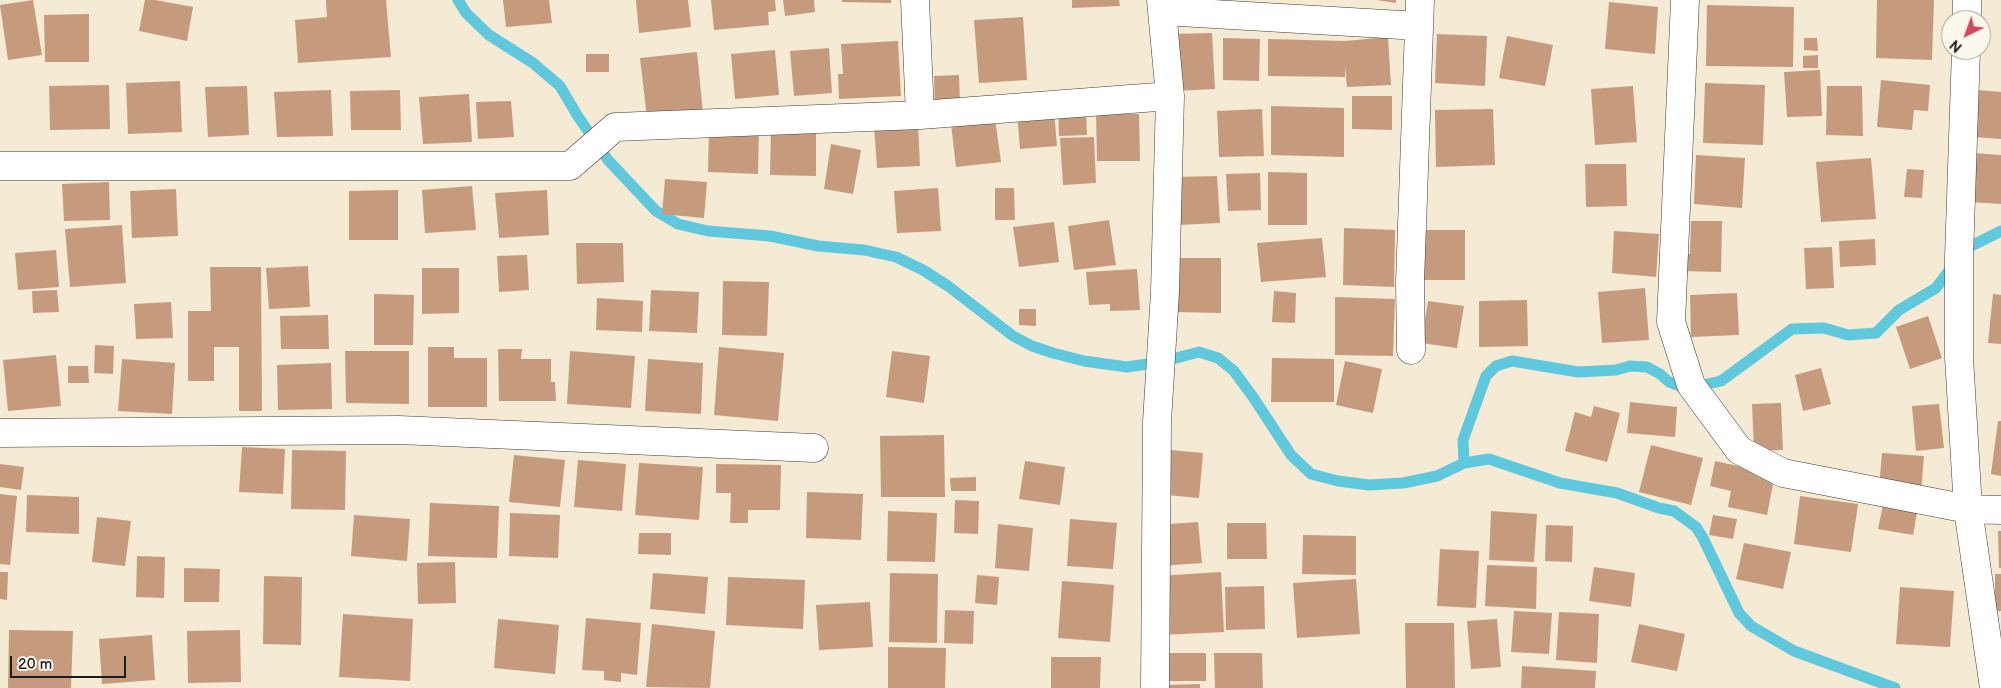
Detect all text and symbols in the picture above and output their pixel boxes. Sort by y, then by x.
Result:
north arrow [1941,10,1991,60]
text: N [1947,36,1966,56]
scale bar [12,646,129,678]
text: 20 m [18,655,52,674]

